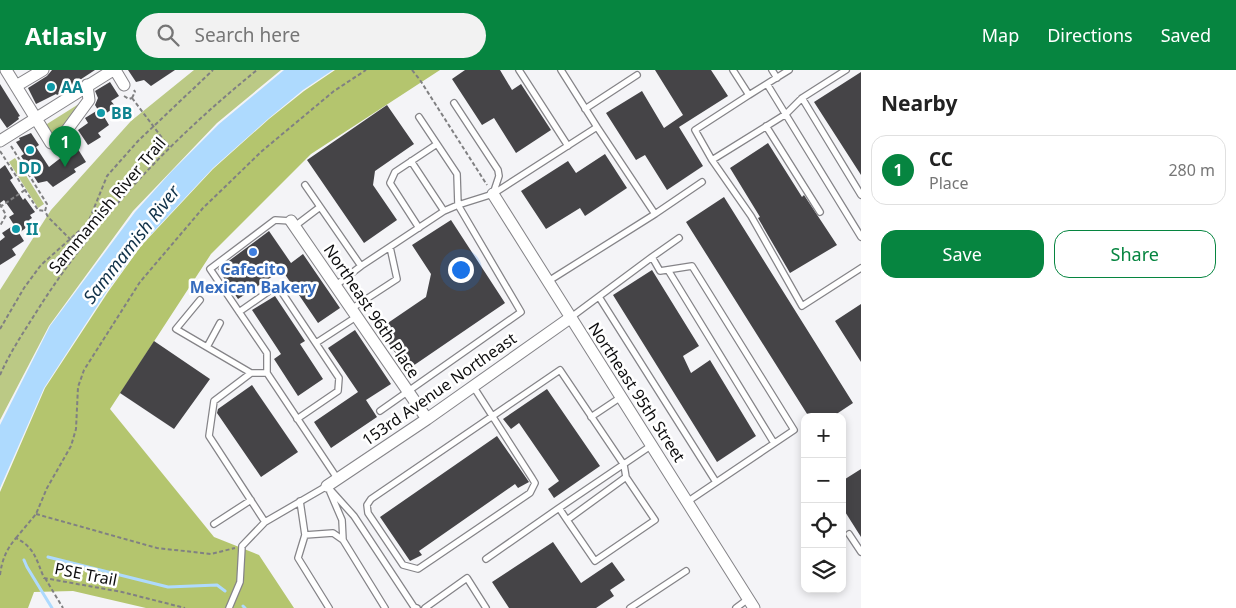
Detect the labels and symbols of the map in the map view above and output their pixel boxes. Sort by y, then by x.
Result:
place label: AA [61,76,84,98]
marker: AA [45,81,57,93]
place label: BB [111,102,132,124]
marker: BB [95,107,107,119]
pin: 1 [49,126,81,167]
street label: Sammamish River Trail [45,133,169,277]
marker: DD [24,144,36,156]
place label: DD [18,157,42,179]
water label: Sammamish River [78,181,184,307]
place label: II [26,218,38,240]
marker: II [10,223,22,235]
street label: Northeast 96th Place [319,240,425,382]
marker: Cafecito Mexican Bakery [247,246,259,258]
your location [448,257,474,283]
place label: Cafecito Mexican Bakery [190,258,317,298]
street label: Northeast 95th Street [584,318,691,466]
street label: 153rd Avenue Northeast [357,327,521,451]
street label: PSE Trail [53,557,119,591]

